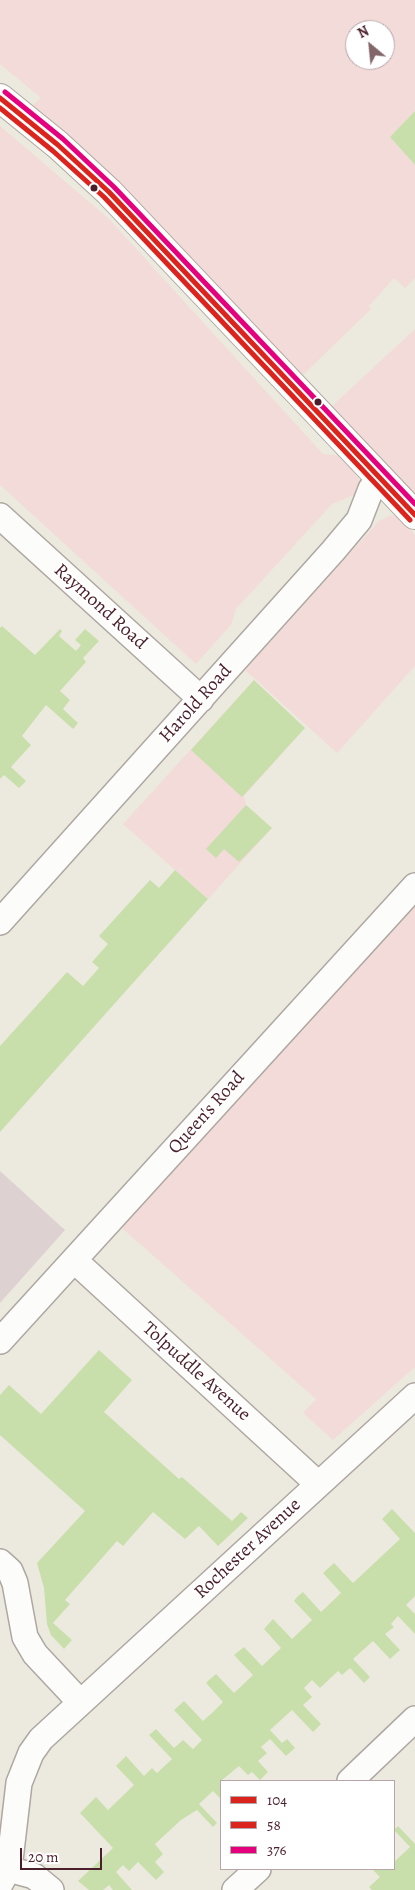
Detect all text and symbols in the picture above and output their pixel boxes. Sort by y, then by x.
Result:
north arrow [345,20,395,70]
text: N [354,21,372,43]
unlabelled marker [89,183,99,193]
unlabelled marker [313,397,323,407]
street label: Raymond Road [49,559,151,655]
street label: Harold Road [155,660,237,748]
street label: Queen's Road [164,1067,250,1159]
street label: Tolpuddle Avenue [137,1318,255,1426]
street label: Rochester Avenue [190,1494,306,1604]
legend [220,1780,395,1870]
text: 104 [267,1790,287,1810]
text: 58 [267,1815,281,1835]
scale bar [22,1838,105,1870]
text: 376 [267,1840,286,1860]
text: 20 m [28,1847,59,1867]

